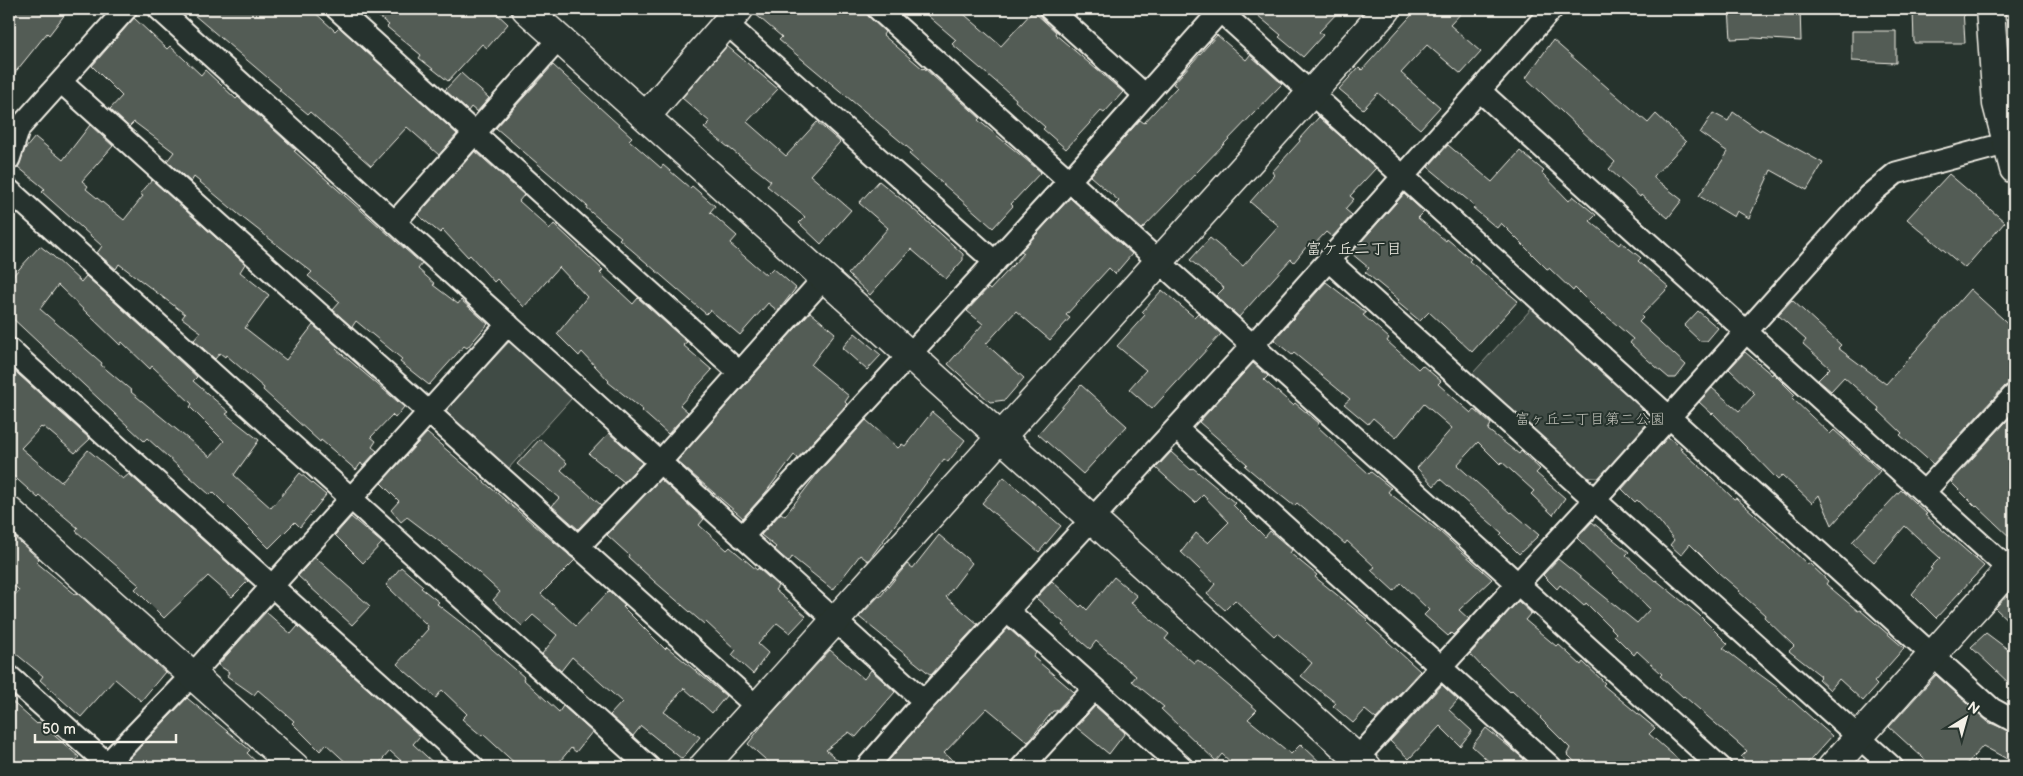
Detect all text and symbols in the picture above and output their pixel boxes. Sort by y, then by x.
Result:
district label: 富ケ丘二丁目 [1306,240,1402,259]
park label: 富ヶ丘二丁目第二公園 [1515,410,1665,429]
north arrow [1940,694,1990,744]
text: N [1964,698,1983,718]
scale bar [35,711,176,743]
text: 50 m [42,720,76,739]

